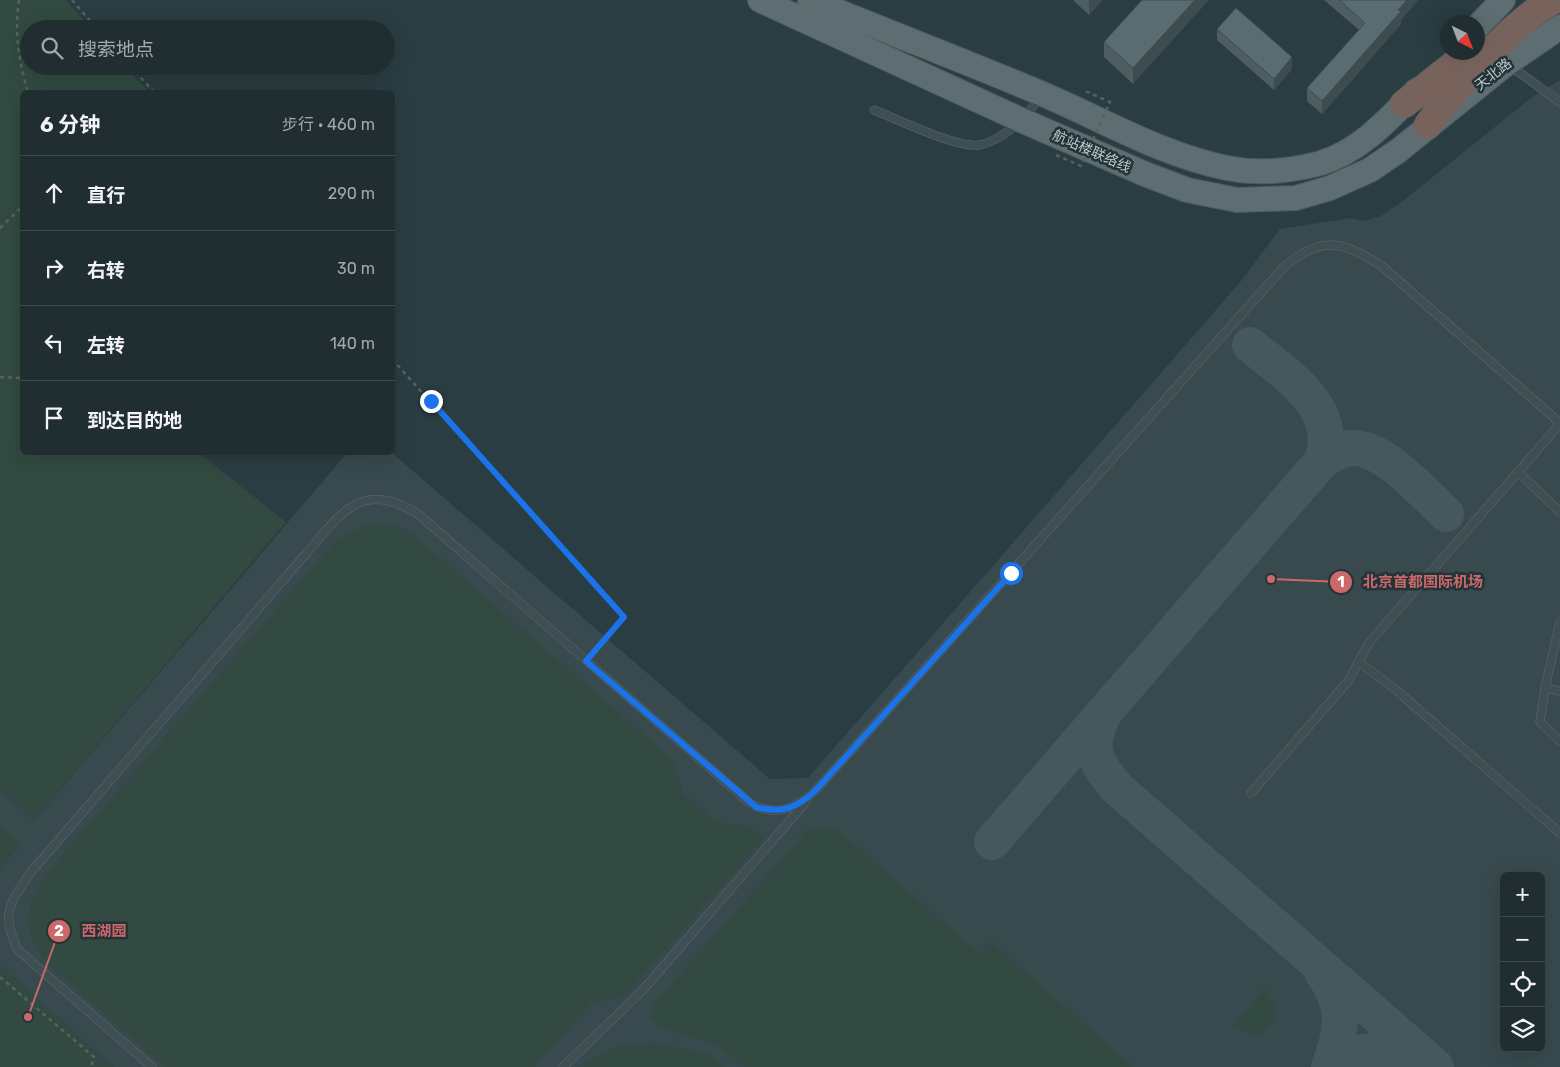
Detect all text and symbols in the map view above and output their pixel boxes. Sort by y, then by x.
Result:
north arrow [1440,15,1485,60]
search box [20,20,395,75]
icon: search [38,34,66,62]
text: 搜索地点 [78,38,154,61]
street label: 天北路 [1472,55,1515,94]
text: 6 分钟 [40,112,100,137]
text: 步行 · 460 m [282,115,375,134]
street label: 航站楼联络线 [1050,127,1134,176]
icon: ahead [40,179,68,207]
text: 直行 [87,184,125,207]
text: 290 m [328,184,375,203]
icon: right [40,254,68,282]
text: 右转 [87,259,125,282]
text: 30 m [337,259,375,278]
icon: left [40,329,68,357]
text: 左转 [87,334,125,357]
text: 140 m [330,334,375,353]
route end [420,390,443,413]
icon: arrive [40,404,68,432]
text: 到达目的地 [87,409,182,432]
route start [1000,562,1023,585]
callout: 北京首都国际机场 [1328,567,1493,597]
text: 1 [1337,573,1345,591]
text: 北京首都国际机场 [1363,573,1483,591]
map controls [1500,872,1545,1052]
button: + [1500,872,1545,917]
callout: 西湖园 [46,916,136,946]
button: − [1500,917,1545,962]
text: 2 [54,922,64,940]
text: 西湖园 [81,922,127,940]
button: locate [1500,962,1545,1007]
button: layers [1500,1007,1545,1052]

